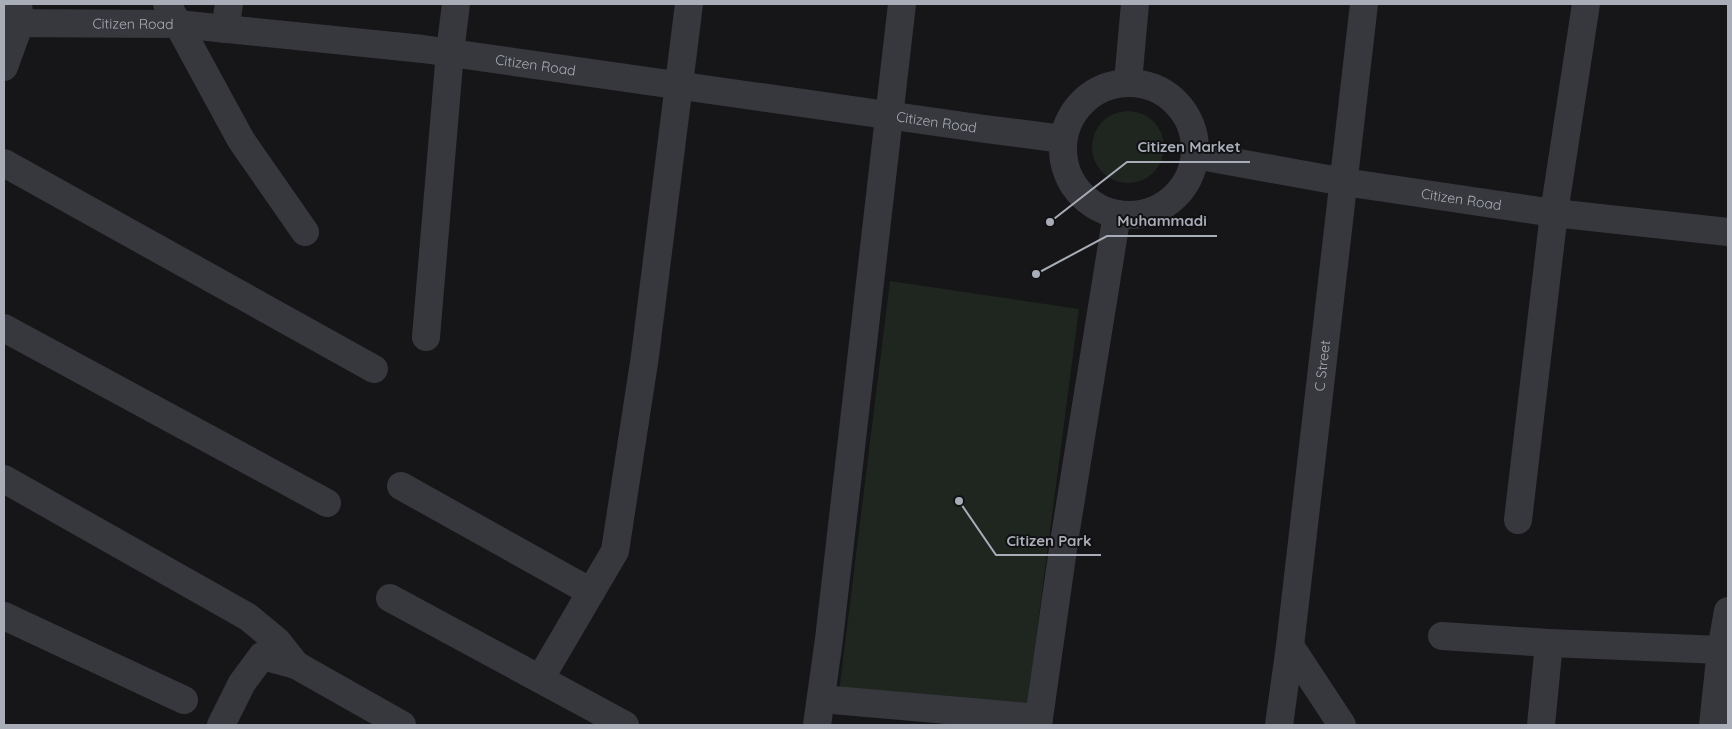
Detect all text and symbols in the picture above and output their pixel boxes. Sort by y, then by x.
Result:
street label: Citizen Road [92,15,174,33]
street label: Citizen Road [494,50,577,80]
street label: Citizen Road [895,107,978,137]
callout: Citizen Market [1127,132,1250,162]
text: Citizen Market [1137,137,1241,156]
street label: Citizen Road [1420,184,1503,214]
callout: Muhammadi [1107,206,1217,236]
text: Muhammadi [1117,211,1207,230]
street label: C Street [1310,339,1334,392]
callout: Citizen Park [996,525,1101,555]
text: Citizen Park [1006,531,1092,550]

